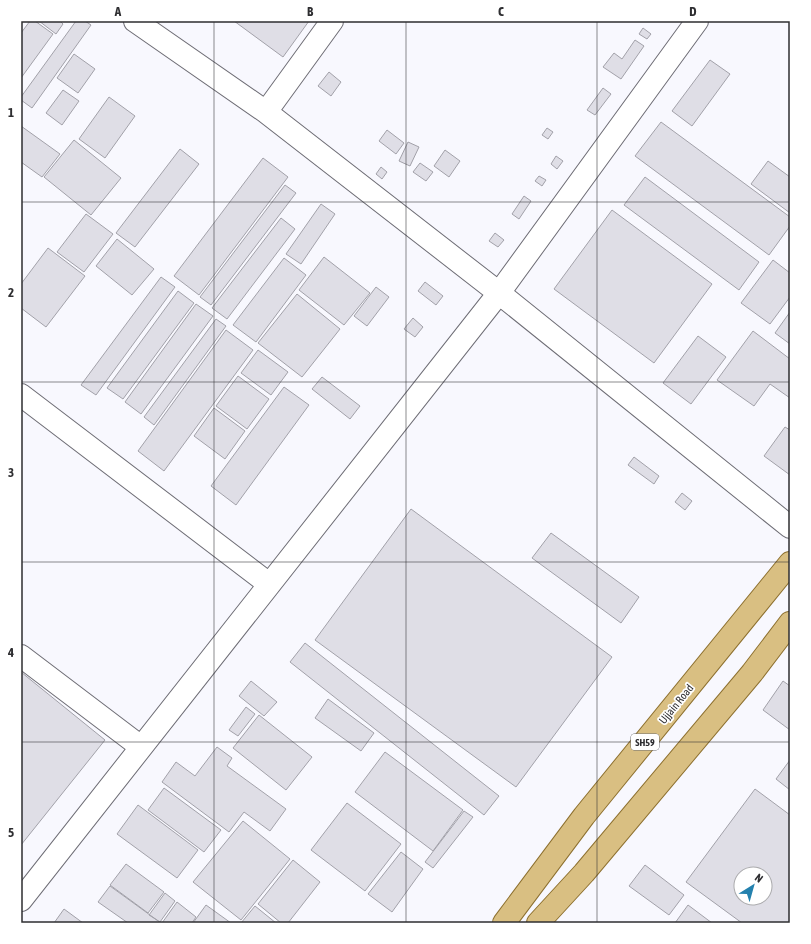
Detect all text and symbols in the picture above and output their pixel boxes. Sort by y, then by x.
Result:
text: A [114,4,122,19]
text: B [307,4,314,19]
text: C [498,4,504,19]
text: D [689,4,697,19]
text: 1 [8,105,14,120]
text: 2 [8,285,14,300]
text: 3 [8,465,14,480]
text: 4 [7,645,14,660]
street label: Ujjain Road [657,682,695,726]
road number: SH59 [631,734,659,750]
text: 5 [8,825,14,840]
north arrow [733,866,773,906]
text: N [753,871,765,885]

